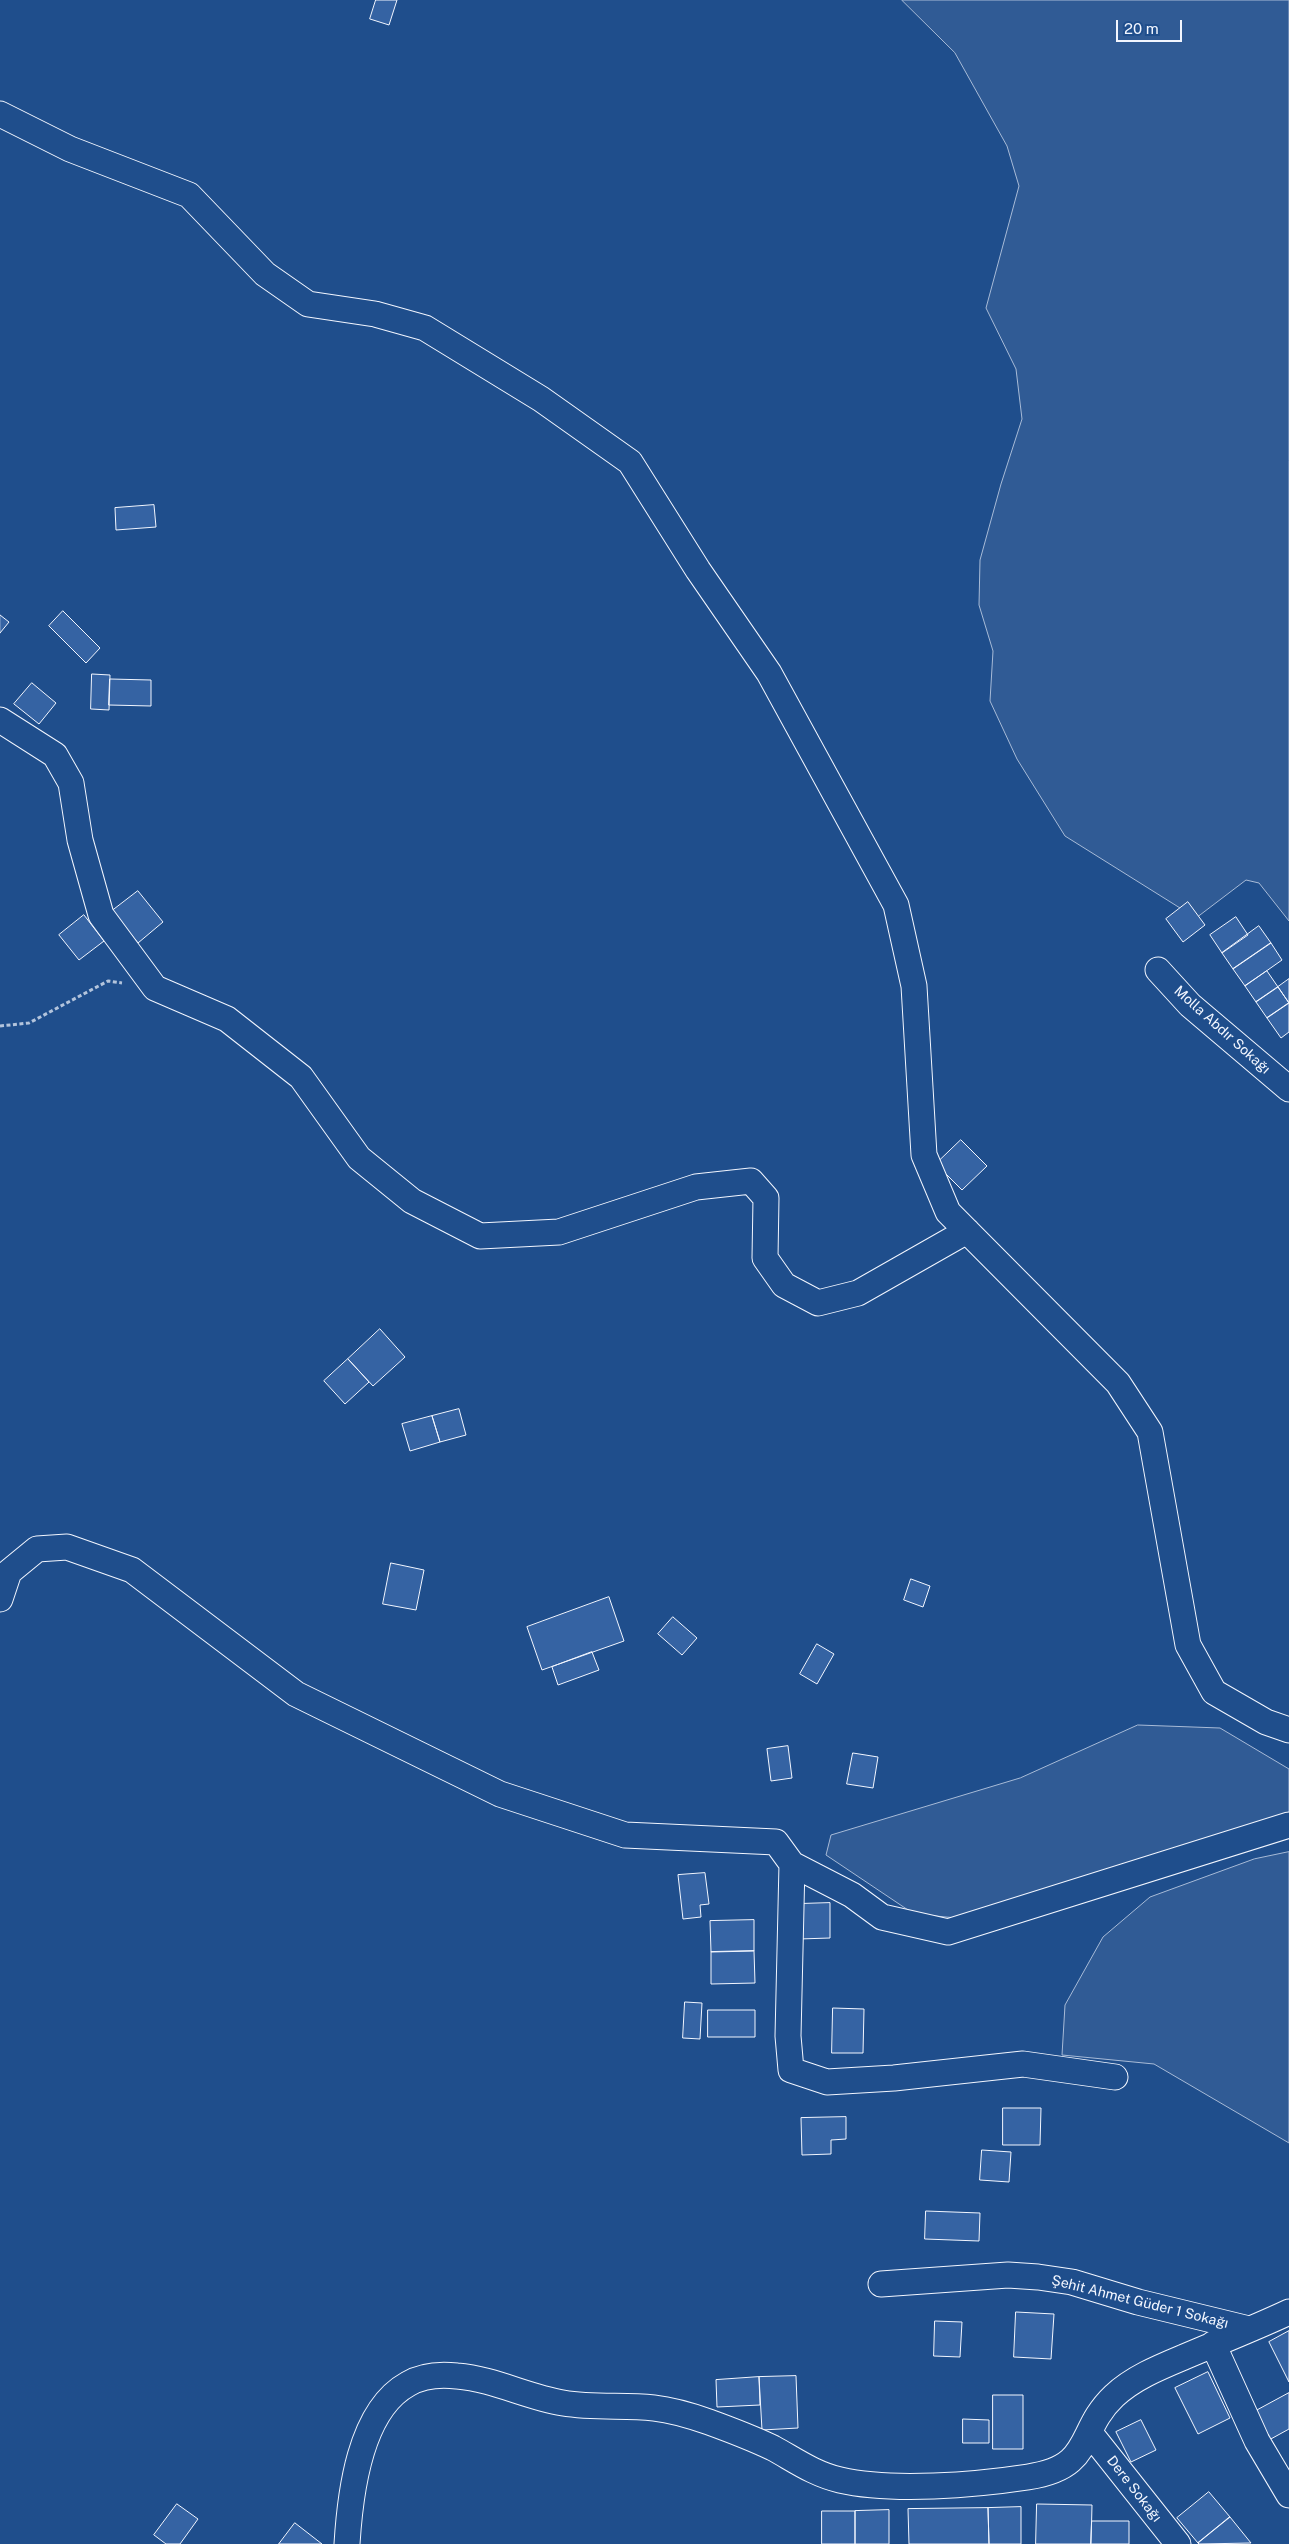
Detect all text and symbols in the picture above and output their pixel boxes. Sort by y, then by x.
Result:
scale bar [1119,10,1185,42]
text: 20 m [1124,20,1159,37]
street label: Molla Abdır Sokağı [1171,982,1273,1078]
street label: Şehit Ahmet Güder 1 Sokağı [1050,2272,1230,2332]
street label: Dere Sokağı [1103,2453,1165,2525]

